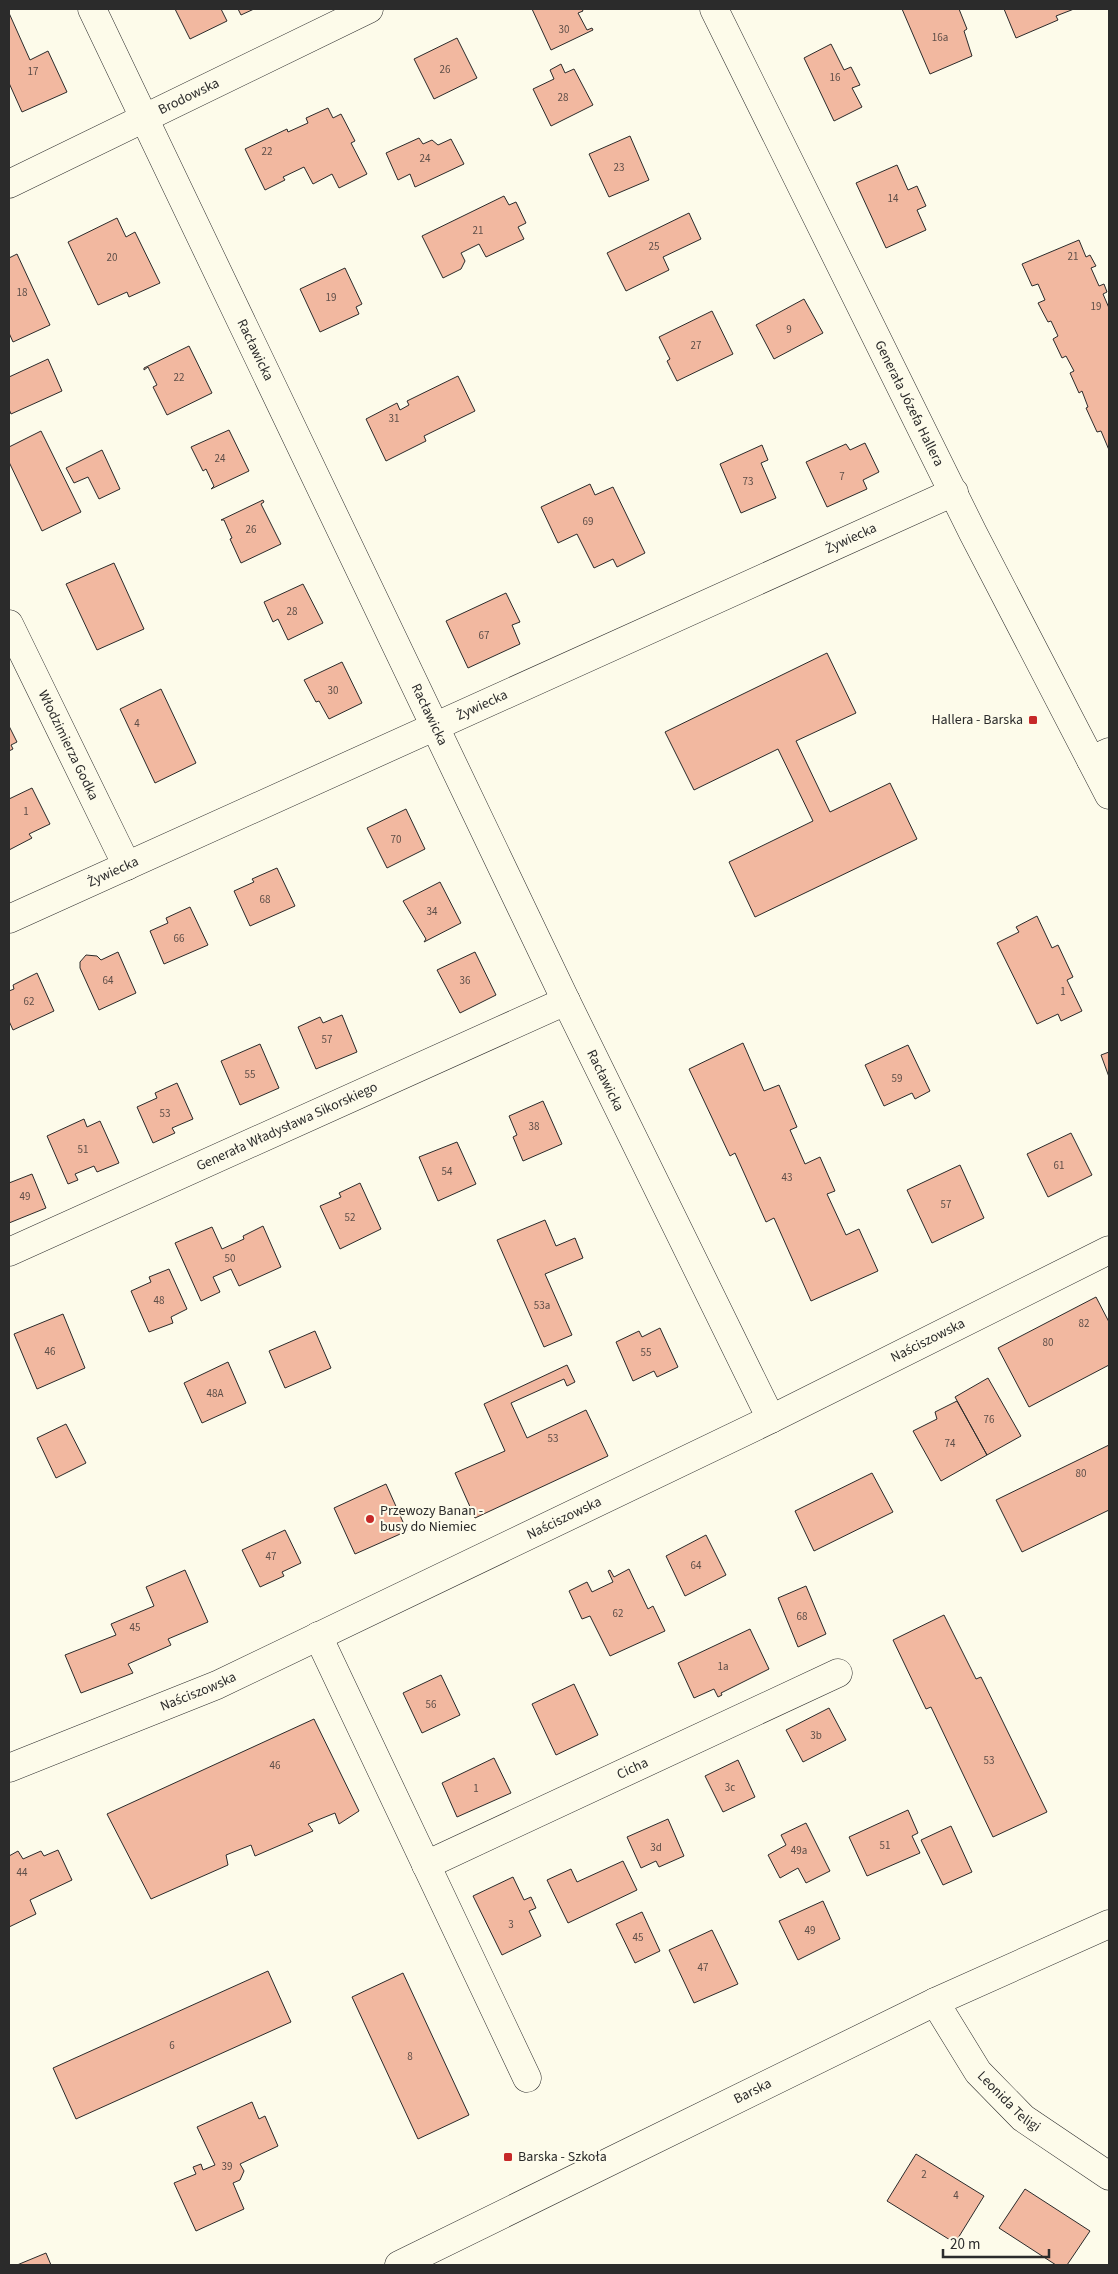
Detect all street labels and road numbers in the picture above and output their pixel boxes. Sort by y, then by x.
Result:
street label: Brodowska [155,73,223,120]
street label: Racławicka [232,316,278,384]
street label: Generała Józefa Hallera [869,337,949,470]
street label: Żywiecka [822,518,880,559]
street label: Racławicka [406,680,452,749]
street label: Żywiecka [453,685,511,726]
street label: Włodzimierza Godka [33,687,103,804]
street label: Żywiecka [84,852,142,892]
street label: Racławicka [581,1046,629,1115]
street label: Generała Władysława Sikorskiego [193,1077,381,1176]
street label: Naściszowska [887,1313,969,1368]
street label: Naściszowska [523,1492,605,1545]
street label: Naściszowska [157,1667,240,1717]
street label: Cicha [614,1753,652,1785]
street label: Leonida Teligi [972,2067,1044,2137]
street label: Barska [730,2074,775,2109]

